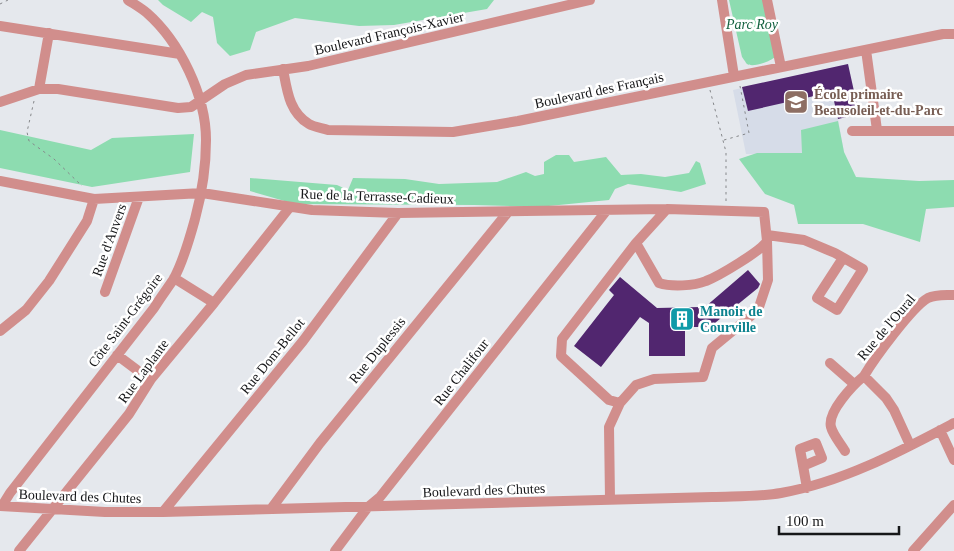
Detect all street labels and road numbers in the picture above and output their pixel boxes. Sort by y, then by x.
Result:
street label: Boulevard François-Xavier [313,9,466,58]
street label: Boulevard des Français [533,69,665,111]
street label: Rue de la Terrasse-Cadieux [300,186,454,207]
street label: Rue d'Anvers [89,202,130,278]
street label: Côte Saint-Grégoire [85,271,165,370]
street label: Rue de l'Oural [855,291,918,363]
street label: Rue Duplessis [346,314,409,386]
street label: Rue Dom-Bellot [237,315,308,397]
street label: Rue Chalifour [431,336,492,408]
street label: Rue Laplante [115,337,172,406]
street label: Boulevard des Chutes [422,481,546,500]
street label: Boulevard des Chutes [18,487,142,506]

